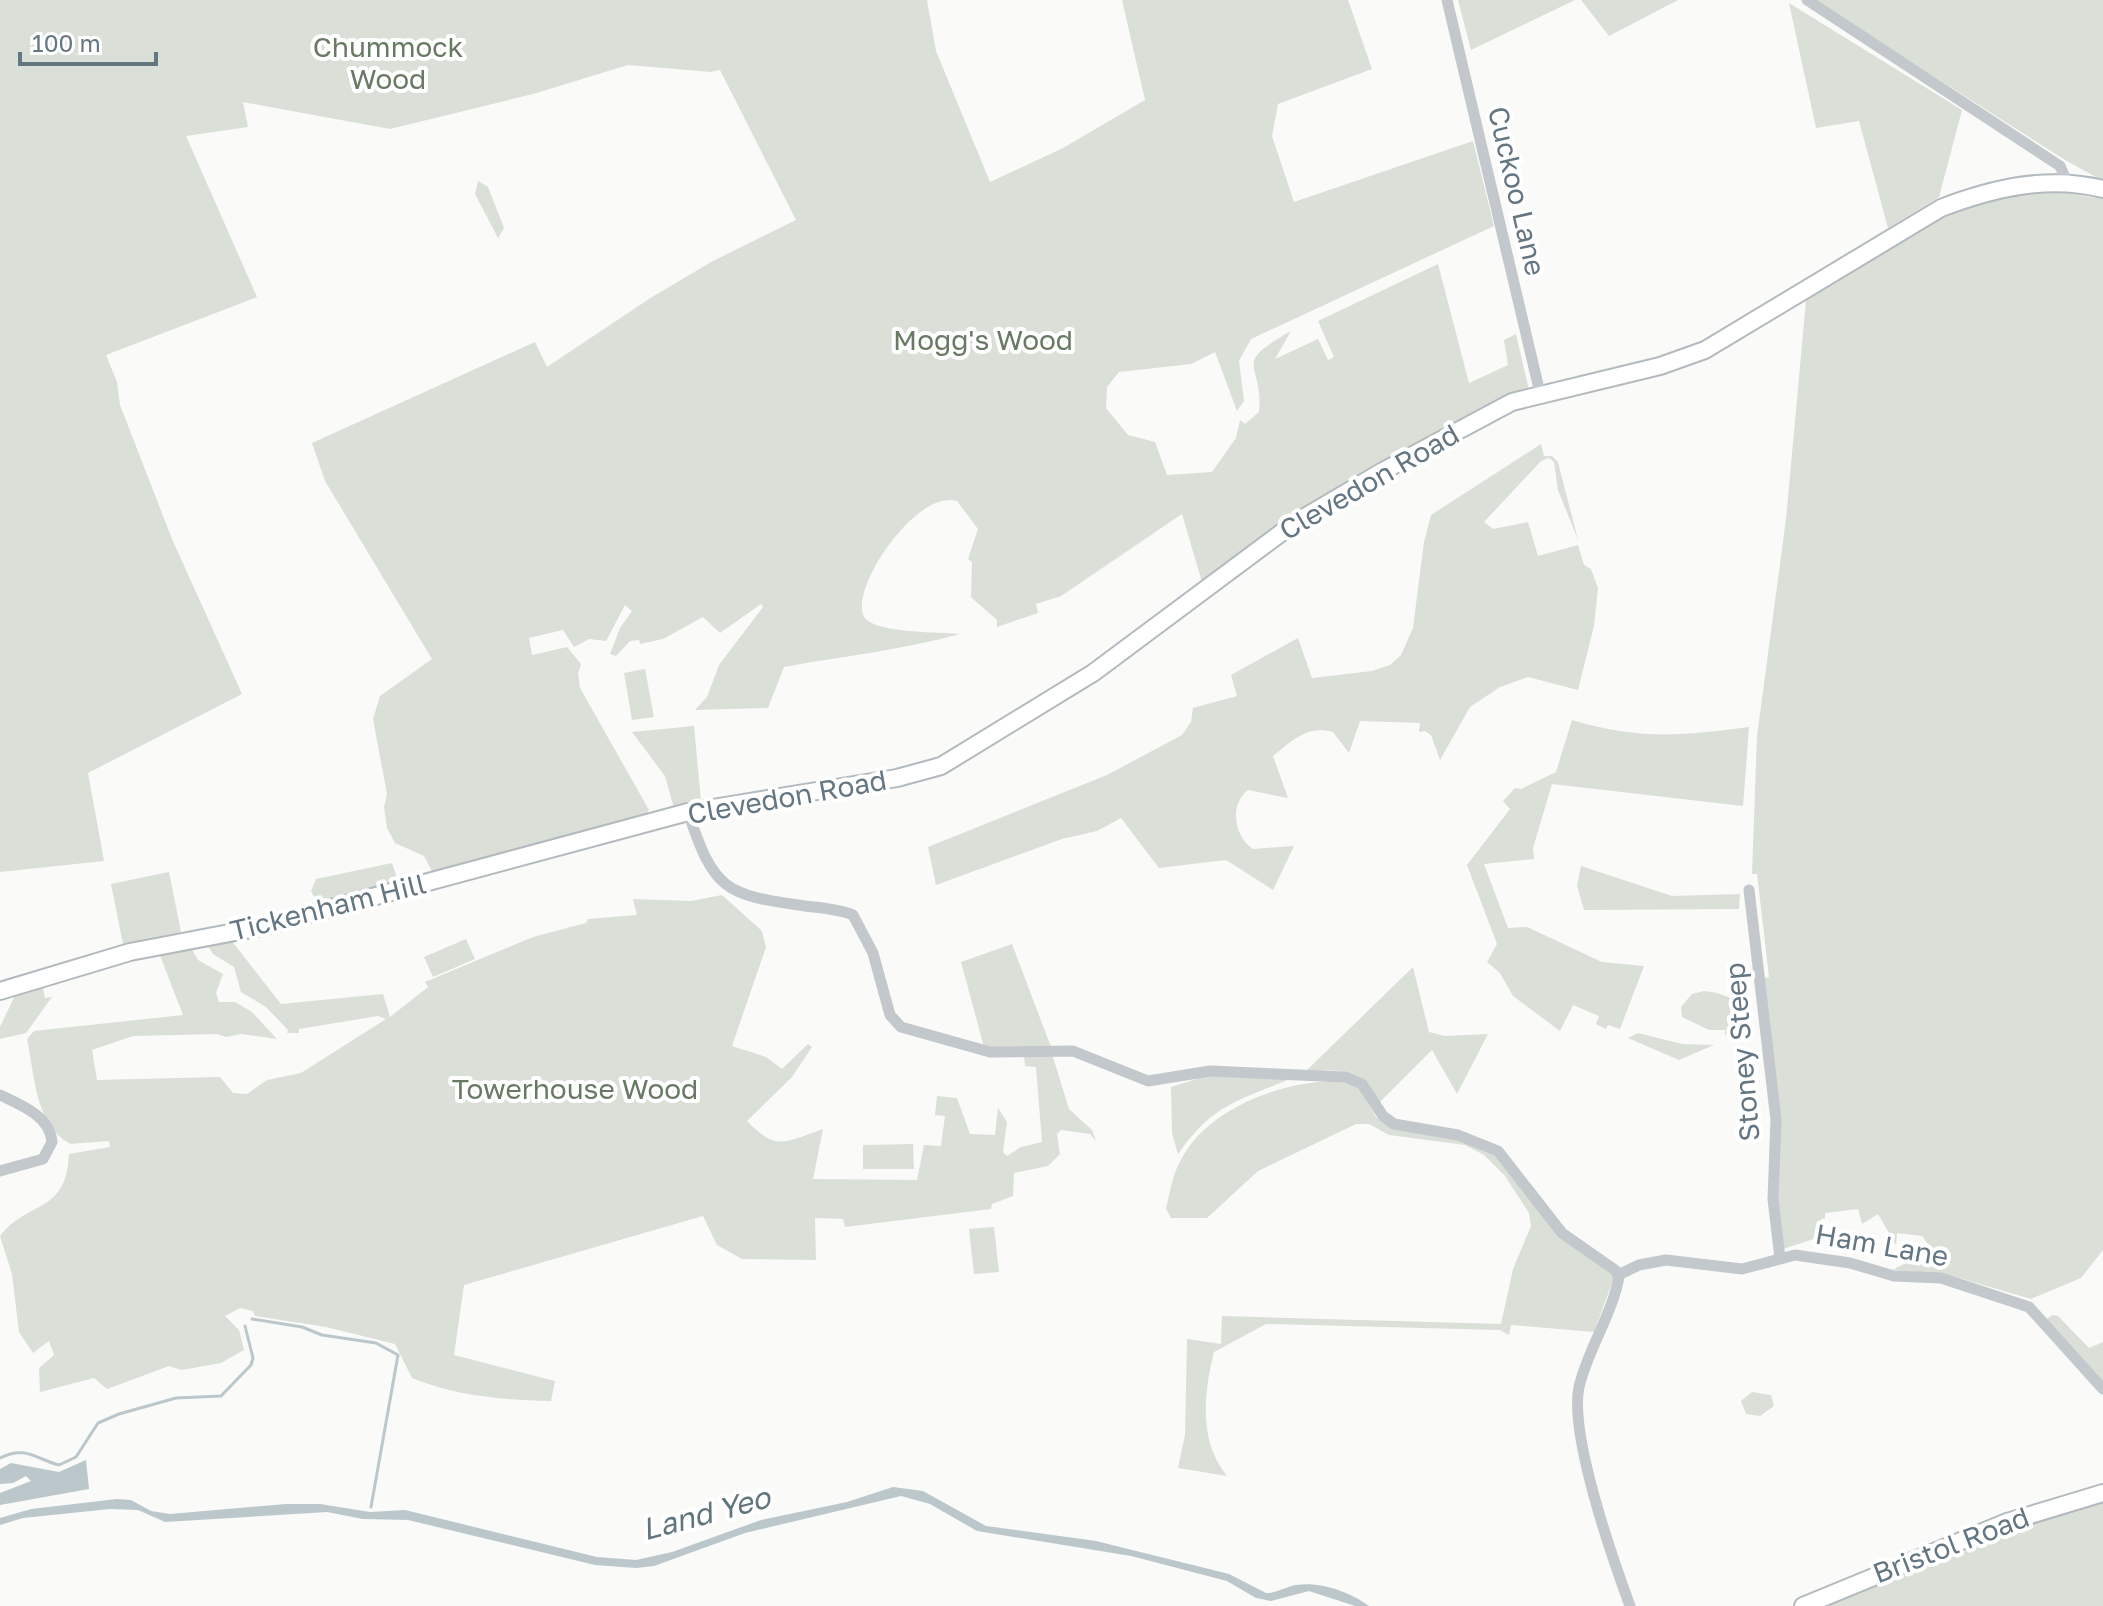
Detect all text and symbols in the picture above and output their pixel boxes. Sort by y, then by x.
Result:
scale bar [20,16,156,66]
text: 100 m [32,28,101,57]
park label: Chummock Wood [313,30,463,95]
street label: Cuckoo Lane [1482,103,1553,279]
park label: Mogg's Wood [893,323,1073,356]
street label: Clevedon Road [1273,417,1464,546]
street label: Clevedon Road [685,763,889,830]
street label: Tickenham Hill [227,866,429,947]
street label: Stoney Steep [1717,961,1766,1143]
park label: Towerhouse Wood [452,1072,698,1105]
street label: Ham Lane [1813,1217,1951,1272]
water label: Land Yeo [638,1478,776,1547]
street label: Bristol Road [1868,1500,2034,1589]

